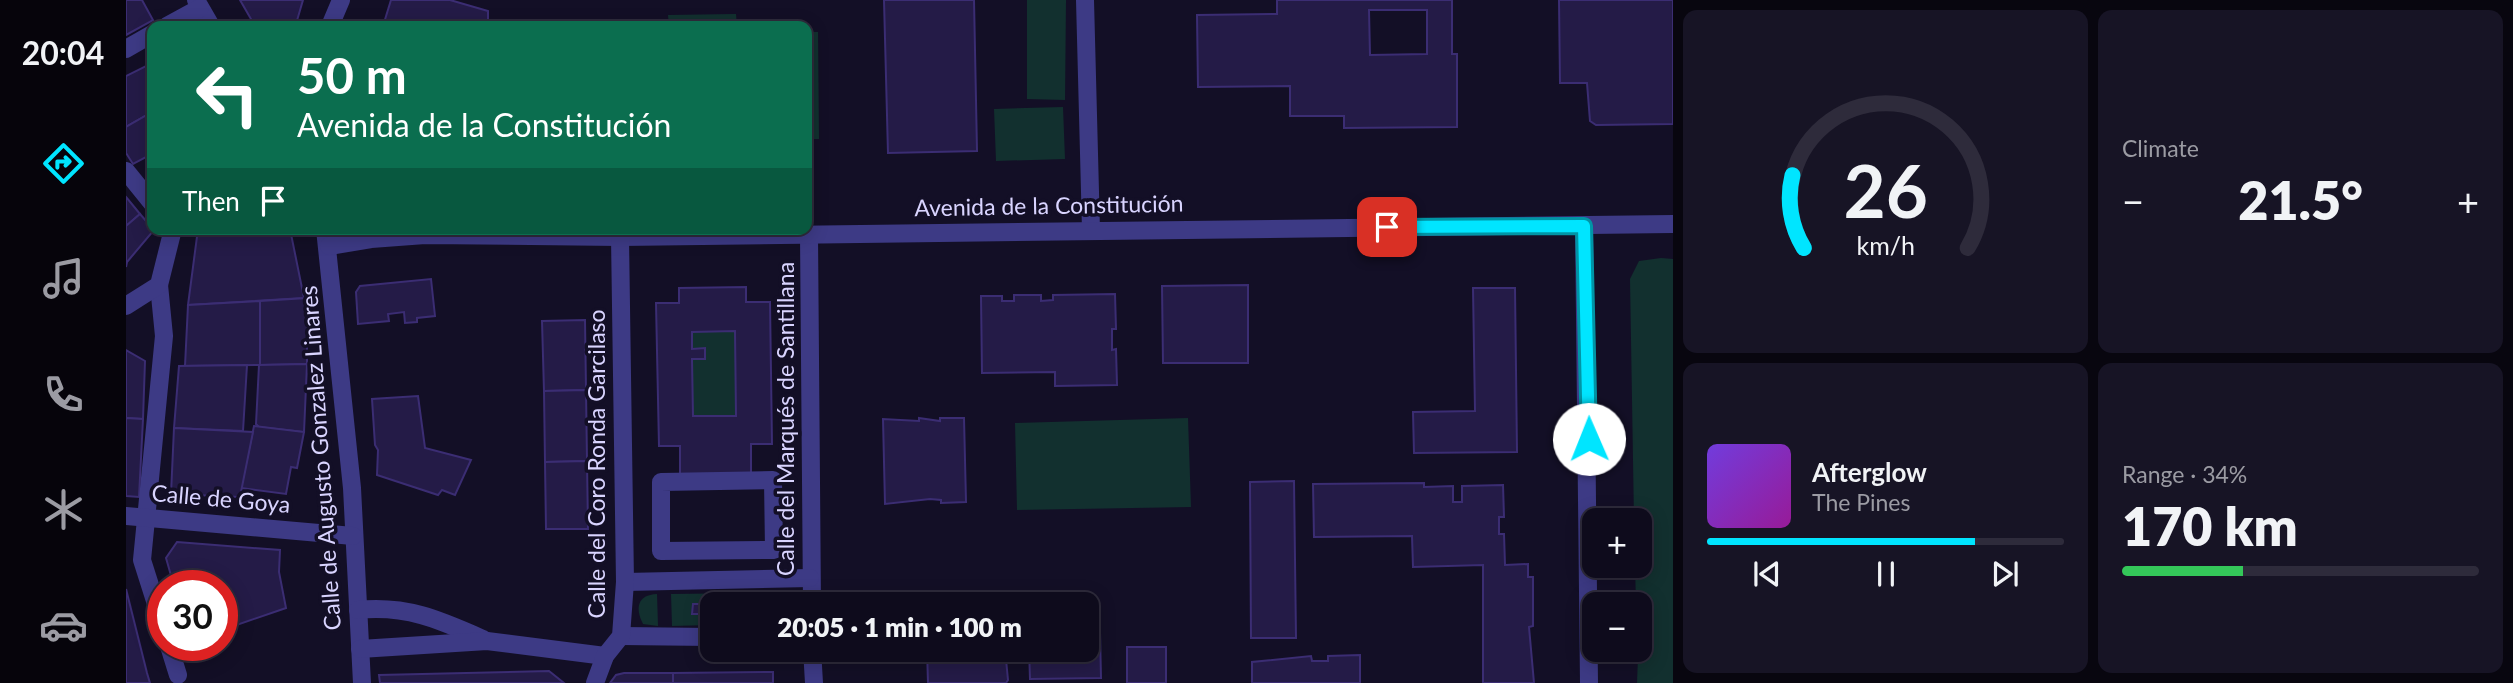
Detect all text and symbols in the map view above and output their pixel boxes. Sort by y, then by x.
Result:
text: 20:04 [22,33,104,72]
text: 50 m [297,46,407,104]
icon: left [182,49,273,140]
text: Avenida de la Constitución [297,105,671,144]
text: Climate [2122,134,2199,162]
icon: directions [39,139,88,188]
text: 26 [1843,146,1928,234]
text: 21.5° [2238,169,2363,231]
text: − [2122,178,2144,224]
text: + [2457,178,2479,224]
icon: arrive [254,182,292,220]
text: Then [182,185,240,217]
street label: Avenida de la Constitución [914,189,1184,221]
pin [1357,197,1417,257]
icon: arrive [1368,208,1406,246]
text: km/h [1856,229,1915,259]
icon: music [39,254,88,303]
street label: Calle del Marqués de Santillana [771,262,799,576]
street label: Calle de Augusto Gonzalez Linares [294,285,346,631]
street label: Calle del Coro Ronda Garcilaso [582,309,610,619]
icon: phone [39,370,88,419]
position arrow [1552,402,1626,476]
text: Afterglow [1812,456,1927,488]
text: Range · 34% [2122,460,2247,488]
street label: Calle de Goya [151,478,292,518]
icon: climate [39,485,88,534]
text: The Pines [1812,488,1910,516]
text: 170 km [2122,495,2298,557]
map controls [1582,508,1652,662]
button: + [1582,508,1652,578]
icon: previous [1748,555,1786,593]
icon: pause [1867,555,1905,593]
icon: next [1986,555,2024,593]
speed limit sign: 30 [147,570,238,661]
button: − [1582,592,1652,662]
icon: car [39,601,88,650]
text: 20:05 · 1 min · 100 m [777,611,1022,643]

